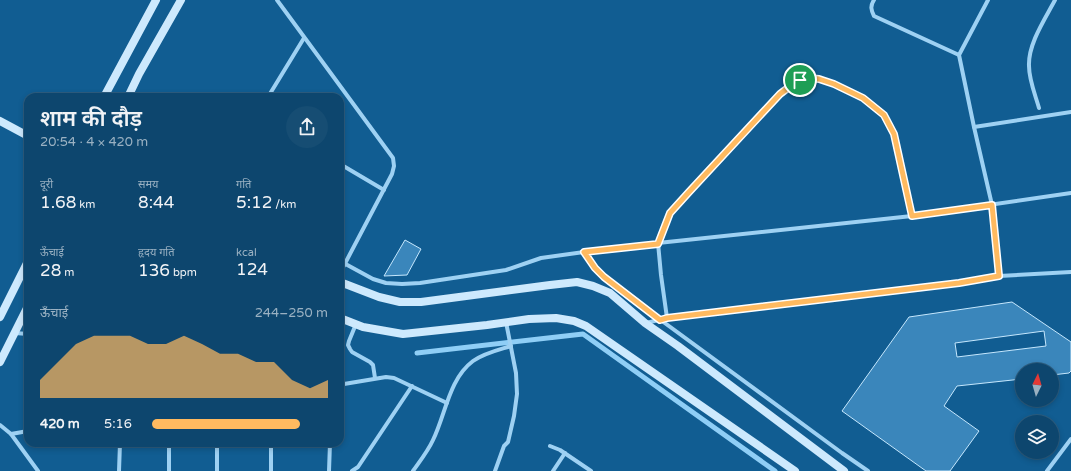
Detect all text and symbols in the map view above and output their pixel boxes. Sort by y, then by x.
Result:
pin [783,63,817,97]
icon: arrive [789,69,811,91]
text: शाम की दौड़ [40,106,142,132]
button: share [286,106,328,148]
text: 20:54 · 4 × 420 m [40,134,148,150]
text: दूरी [40,178,53,191]
text: समय [138,178,158,191]
text: गति [236,178,251,191]
text: 1.68 [40,192,76,213]
text: 8:44 [138,192,174,213]
text: 5:12 [236,192,272,213]
text: km [76,198,95,211]
text: /km [272,198,296,211]
text: ऊँचाई [40,246,64,259]
text: हृदय गति [138,246,174,259]
text: kcal [236,246,257,259]
text: 124 [236,259,268,280]
text: 28 [40,260,61,281]
text: 136 [138,260,170,281]
text: m [61,266,74,279]
text: bpm [170,266,197,279]
text: ऊँचाई [40,305,68,321]
text: 244–250 m [255,305,328,321]
north arrow [1015,363,1059,407]
map controls [1015,363,1059,459]
button: layers [1015,415,1059,459]
text: 420 m [40,416,80,432]
text: 5:16 [104,416,132,432]

